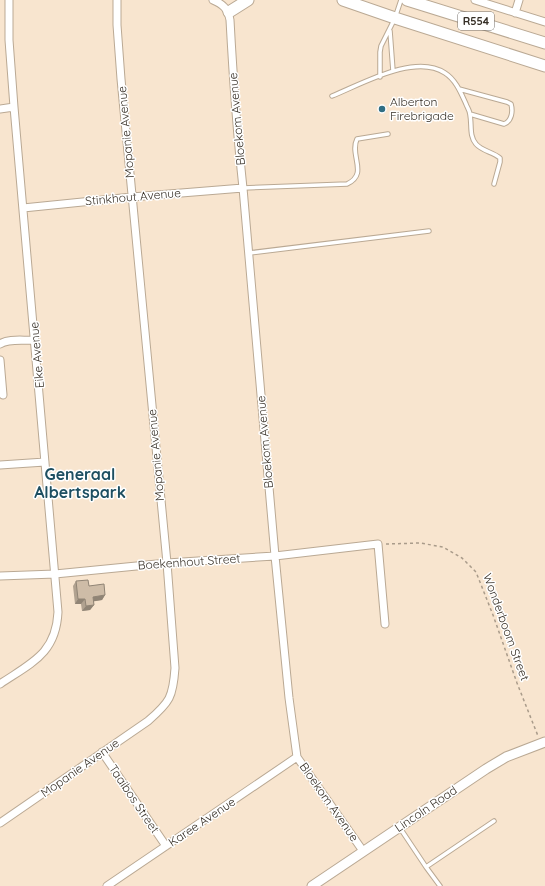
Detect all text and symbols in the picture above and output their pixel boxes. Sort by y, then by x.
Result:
road number: R554 [458,12,494,30]
street label: Bloekom Avenue [225,72,248,166]
street label: Mopanie Avenue [114,85,137,179]
place label: Alberton Firebrigade [390,94,454,123]
marker: Alberton Firebrigade [377,104,387,114]
street label: Stinkhout Avenue [85,185,182,208]
street label: Eike Avenue [26,321,47,389]
street label: Bloekom Avenue [253,395,276,489]
street label: Mopanie Avenue [144,408,167,502]
district label: Generaal Albertspark [34,464,126,502]
street label: Boekenhout Street [137,550,241,573]
street label: Wonderboom Street [480,571,533,683]
street label: Mopanie Avenue [38,735,122,800]
street label: Bloekom Avenue [297,759,362,844]
street label: Taaibos Street [106,762,163,836]
street label: Lincoln Road [392,782,460,835]
street label: Karee Avenue [165,794,238,850]

